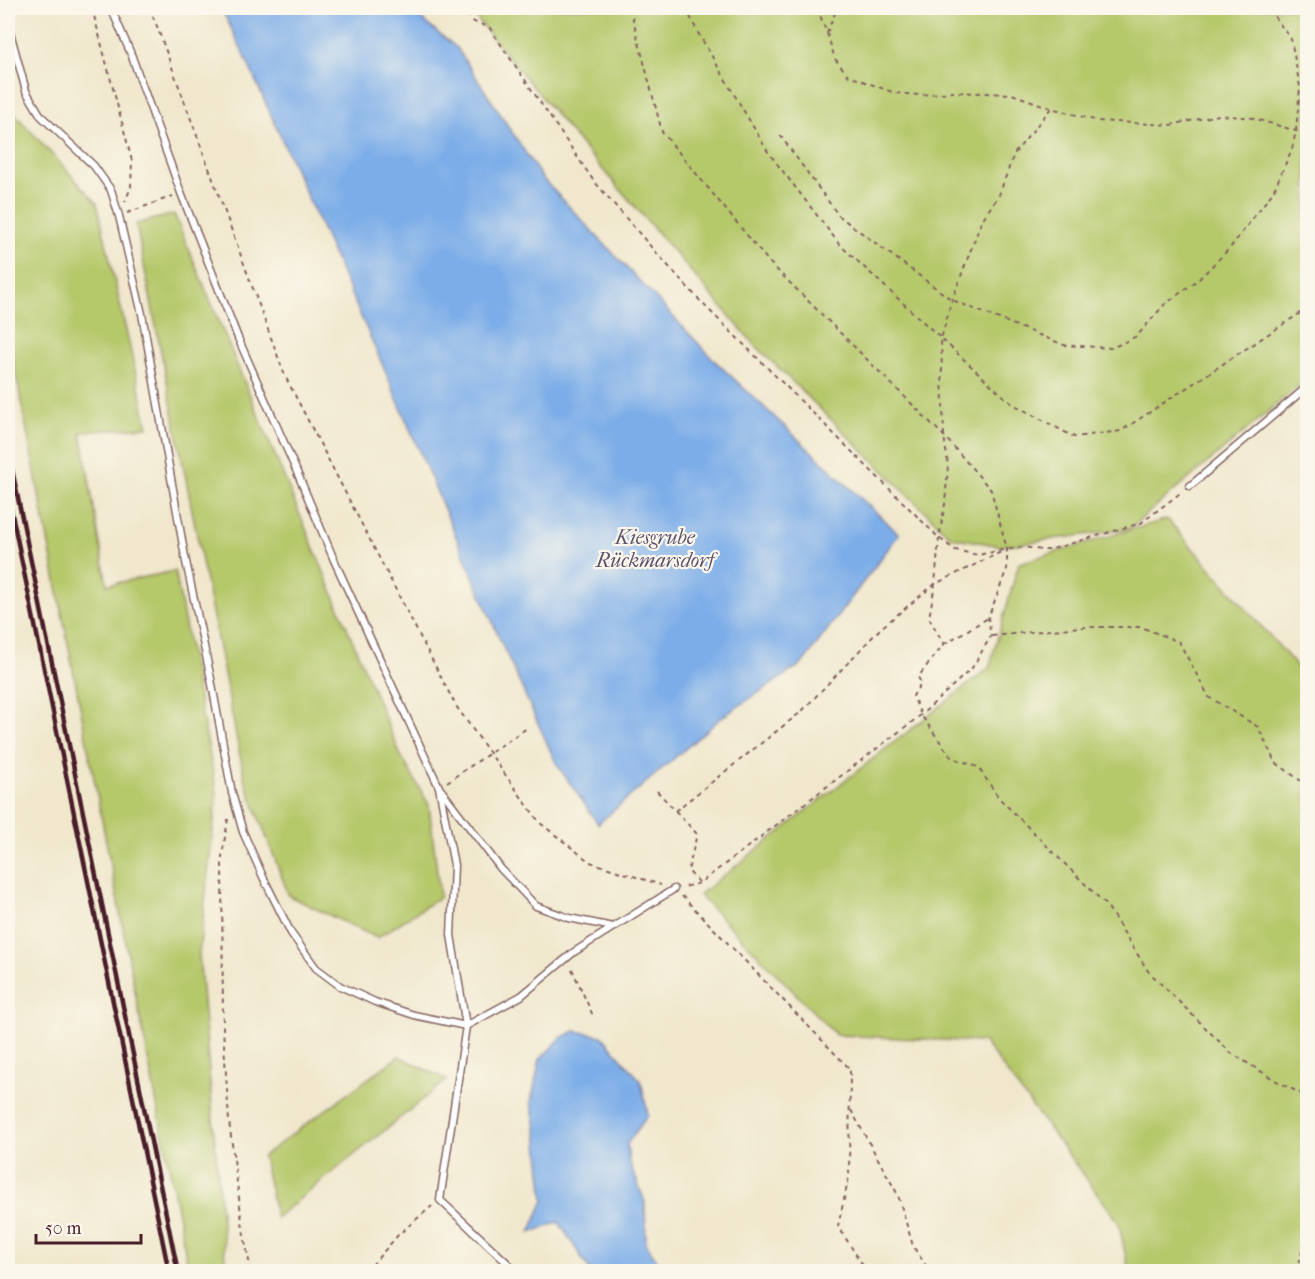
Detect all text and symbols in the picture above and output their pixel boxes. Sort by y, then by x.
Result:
water label: Kiesgrube Rückmarsdorf [594,526,718,572]
scale bar [36,1207,141,1245]
text: 50 m [45,1218,82,1239]

